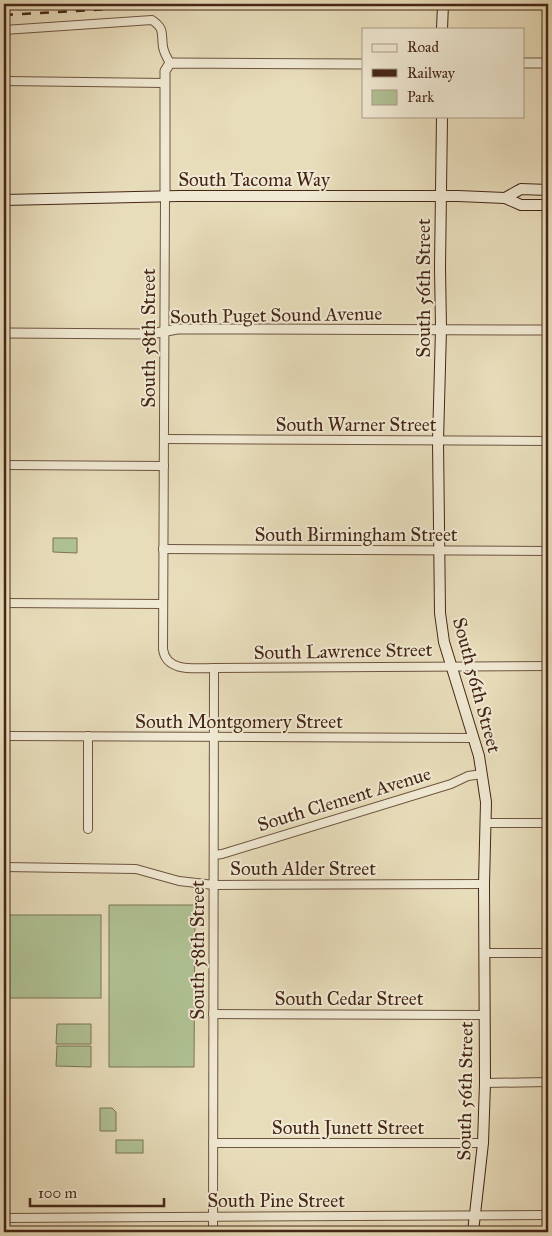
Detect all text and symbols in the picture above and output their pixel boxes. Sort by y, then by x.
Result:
legend [362,28,524,118]
text: Road [407,38,439,56]
text: Railway [407,64,456,82]
text: Park [407,88,434,106]
street label: South Tacoma Way [178,168,331,191]
street label: South 56th Street [412,218,435,358]
street label: South 58th Street [137,268,160,408]
street label: South Puget Sound Avenue [170,302,383,329]
street label: South Warner Street [275,413,437,436]
street label: South Birmingham Street [254,523,458,547]
street label: South 56th Street [448,615,506,756]
street label: South Lawrence Street [253,638,433,664]
street label: South Montgomery Street [135,710,343,734]
street label: South Clement Avenue [255,762,433,836]
street label: South Alder Street [230,857,376,880]
street label: South 58th Street [186,880,209,1020]
street label: South Cedar Street [275,987,424,1010]
street label: South 56th Street [452,1021,478,1161]
street label: South Junett Street [272,1116,425,1140]
scale bar [30,1176,164,1208]
text: 100 m [38,1184,78,1202]
street label: South Pine Street [207,1189,345,1212]

